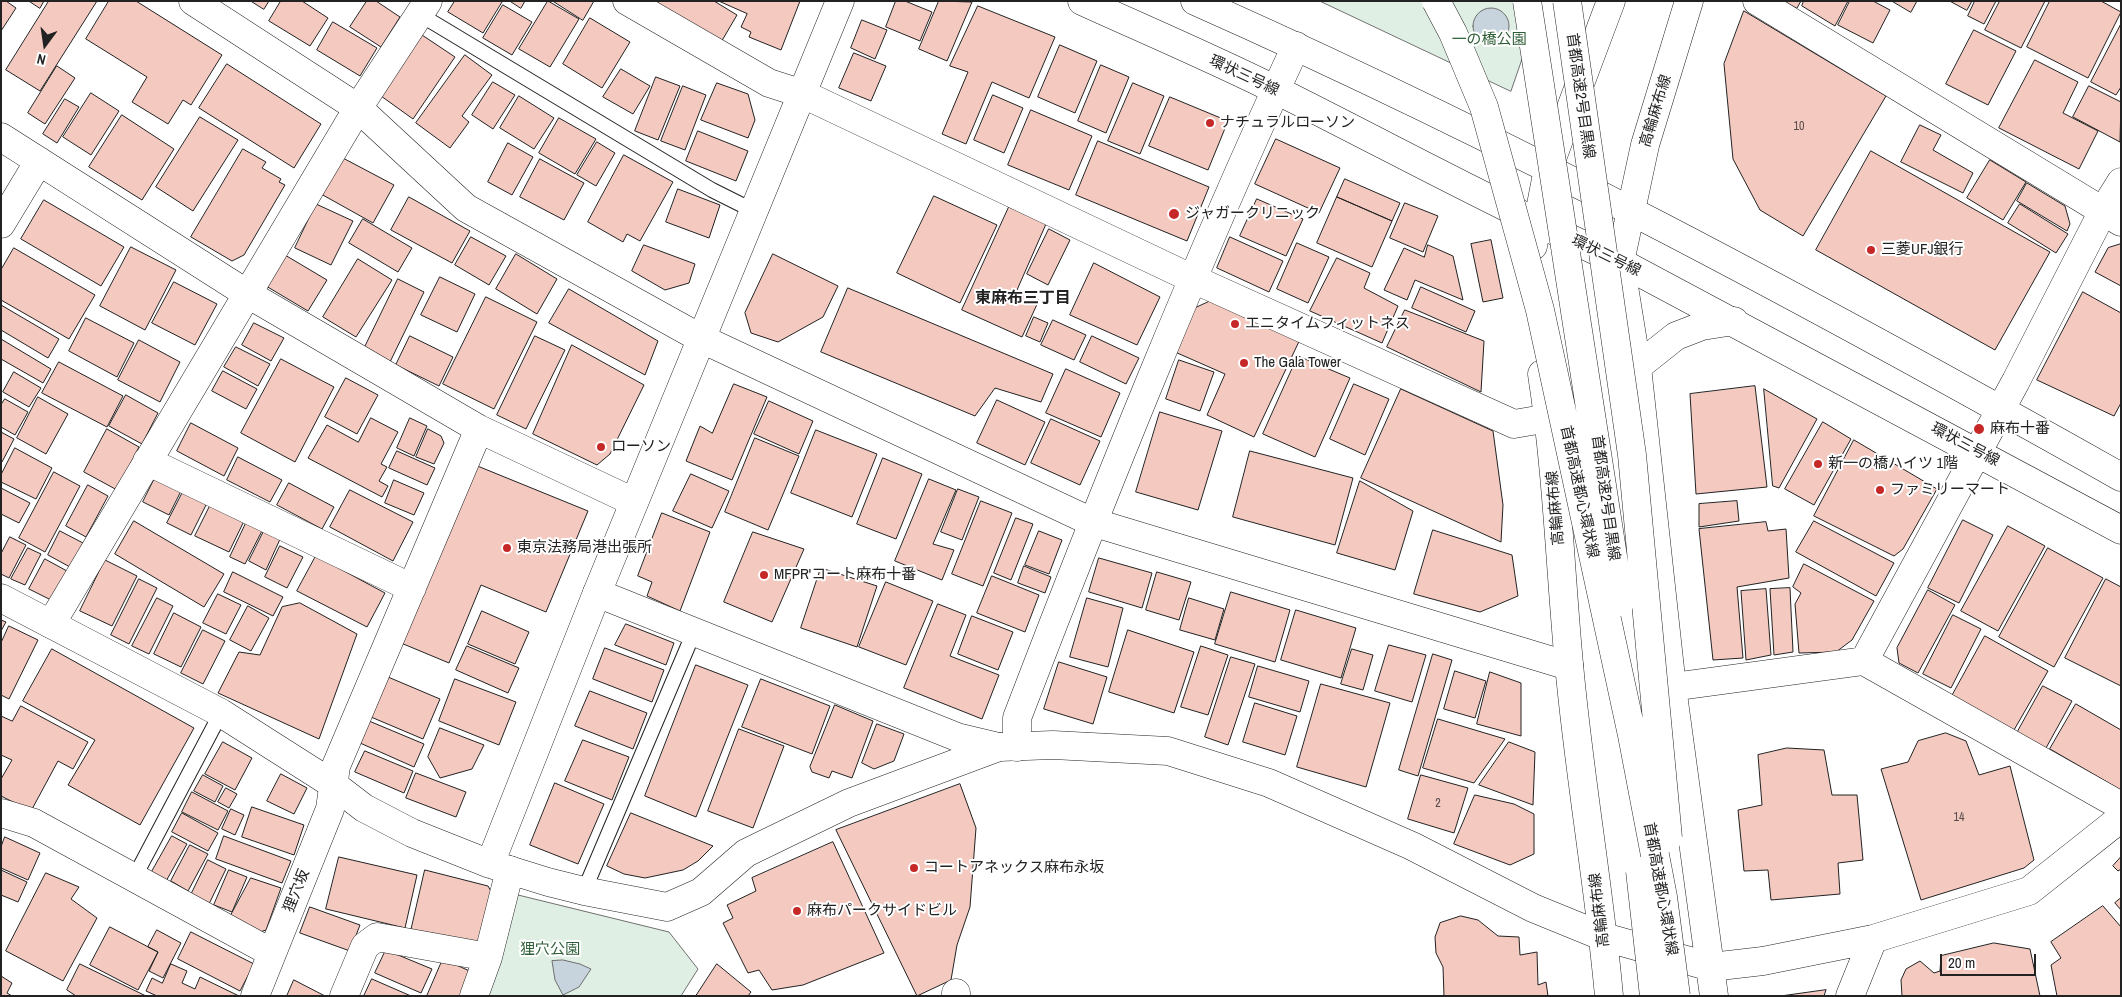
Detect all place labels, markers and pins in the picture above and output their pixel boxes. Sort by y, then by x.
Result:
place label: ナチュラルローソン [1220,114,1355,132]
marker: ナチュラルローソン [1204,117,1216,129]
place label: ジャガークリニック [1185,205,1320,223]
marker: ジャガークリニック [1167,207,1181,221]
place label: 三菱UFJ銀行 [1881,241,1964,259]
marker: 三菱UFJ銀行 [1865,244,1877,256]
place label: エニタイムフィットネス [1245,315,1410,333]
marker: エニタイムフィットネス [1229,318,1241,330]
place label: The Gala Tower [1254,354,1341,372]
marker: The Gala Tower [1238,357,1250,369]
place label: 麻布十番 [1990,420,2050,438]
marker: 麻布十番 [1972,422,1986,436]
place label: ローソン [611,438,671,456]
marker: ローソン [595,441,607,453]
place label: 新一の橋ハイツ 1階 [1828,455,1958,473]
marker: 新一の橋ハイツ 1階 [1812,458,1824,470]
place label: ファミリーマート [1890,481,2010,499]
marker: ファミリーマート [1874,484,1886,496]
place label: 東京法務局港出張所 [517,539,652,557]
marker: 東京法務局港出張所 [501,542,513,554]
place label: MFPR'コート麻布十番 [774,566,916,584]
marker: MFPR'コート麻布十番 [758,569,770,581]
place label: コートアネックス麻布永坂 [924,859,1104,877]
marker: コートアネックス麻布永坂 [908,862,920,874]
place label: 麻布パークサイドビル [807,902,957,920]
marker: 麻布パークサイドビル [791,905,803,917]

